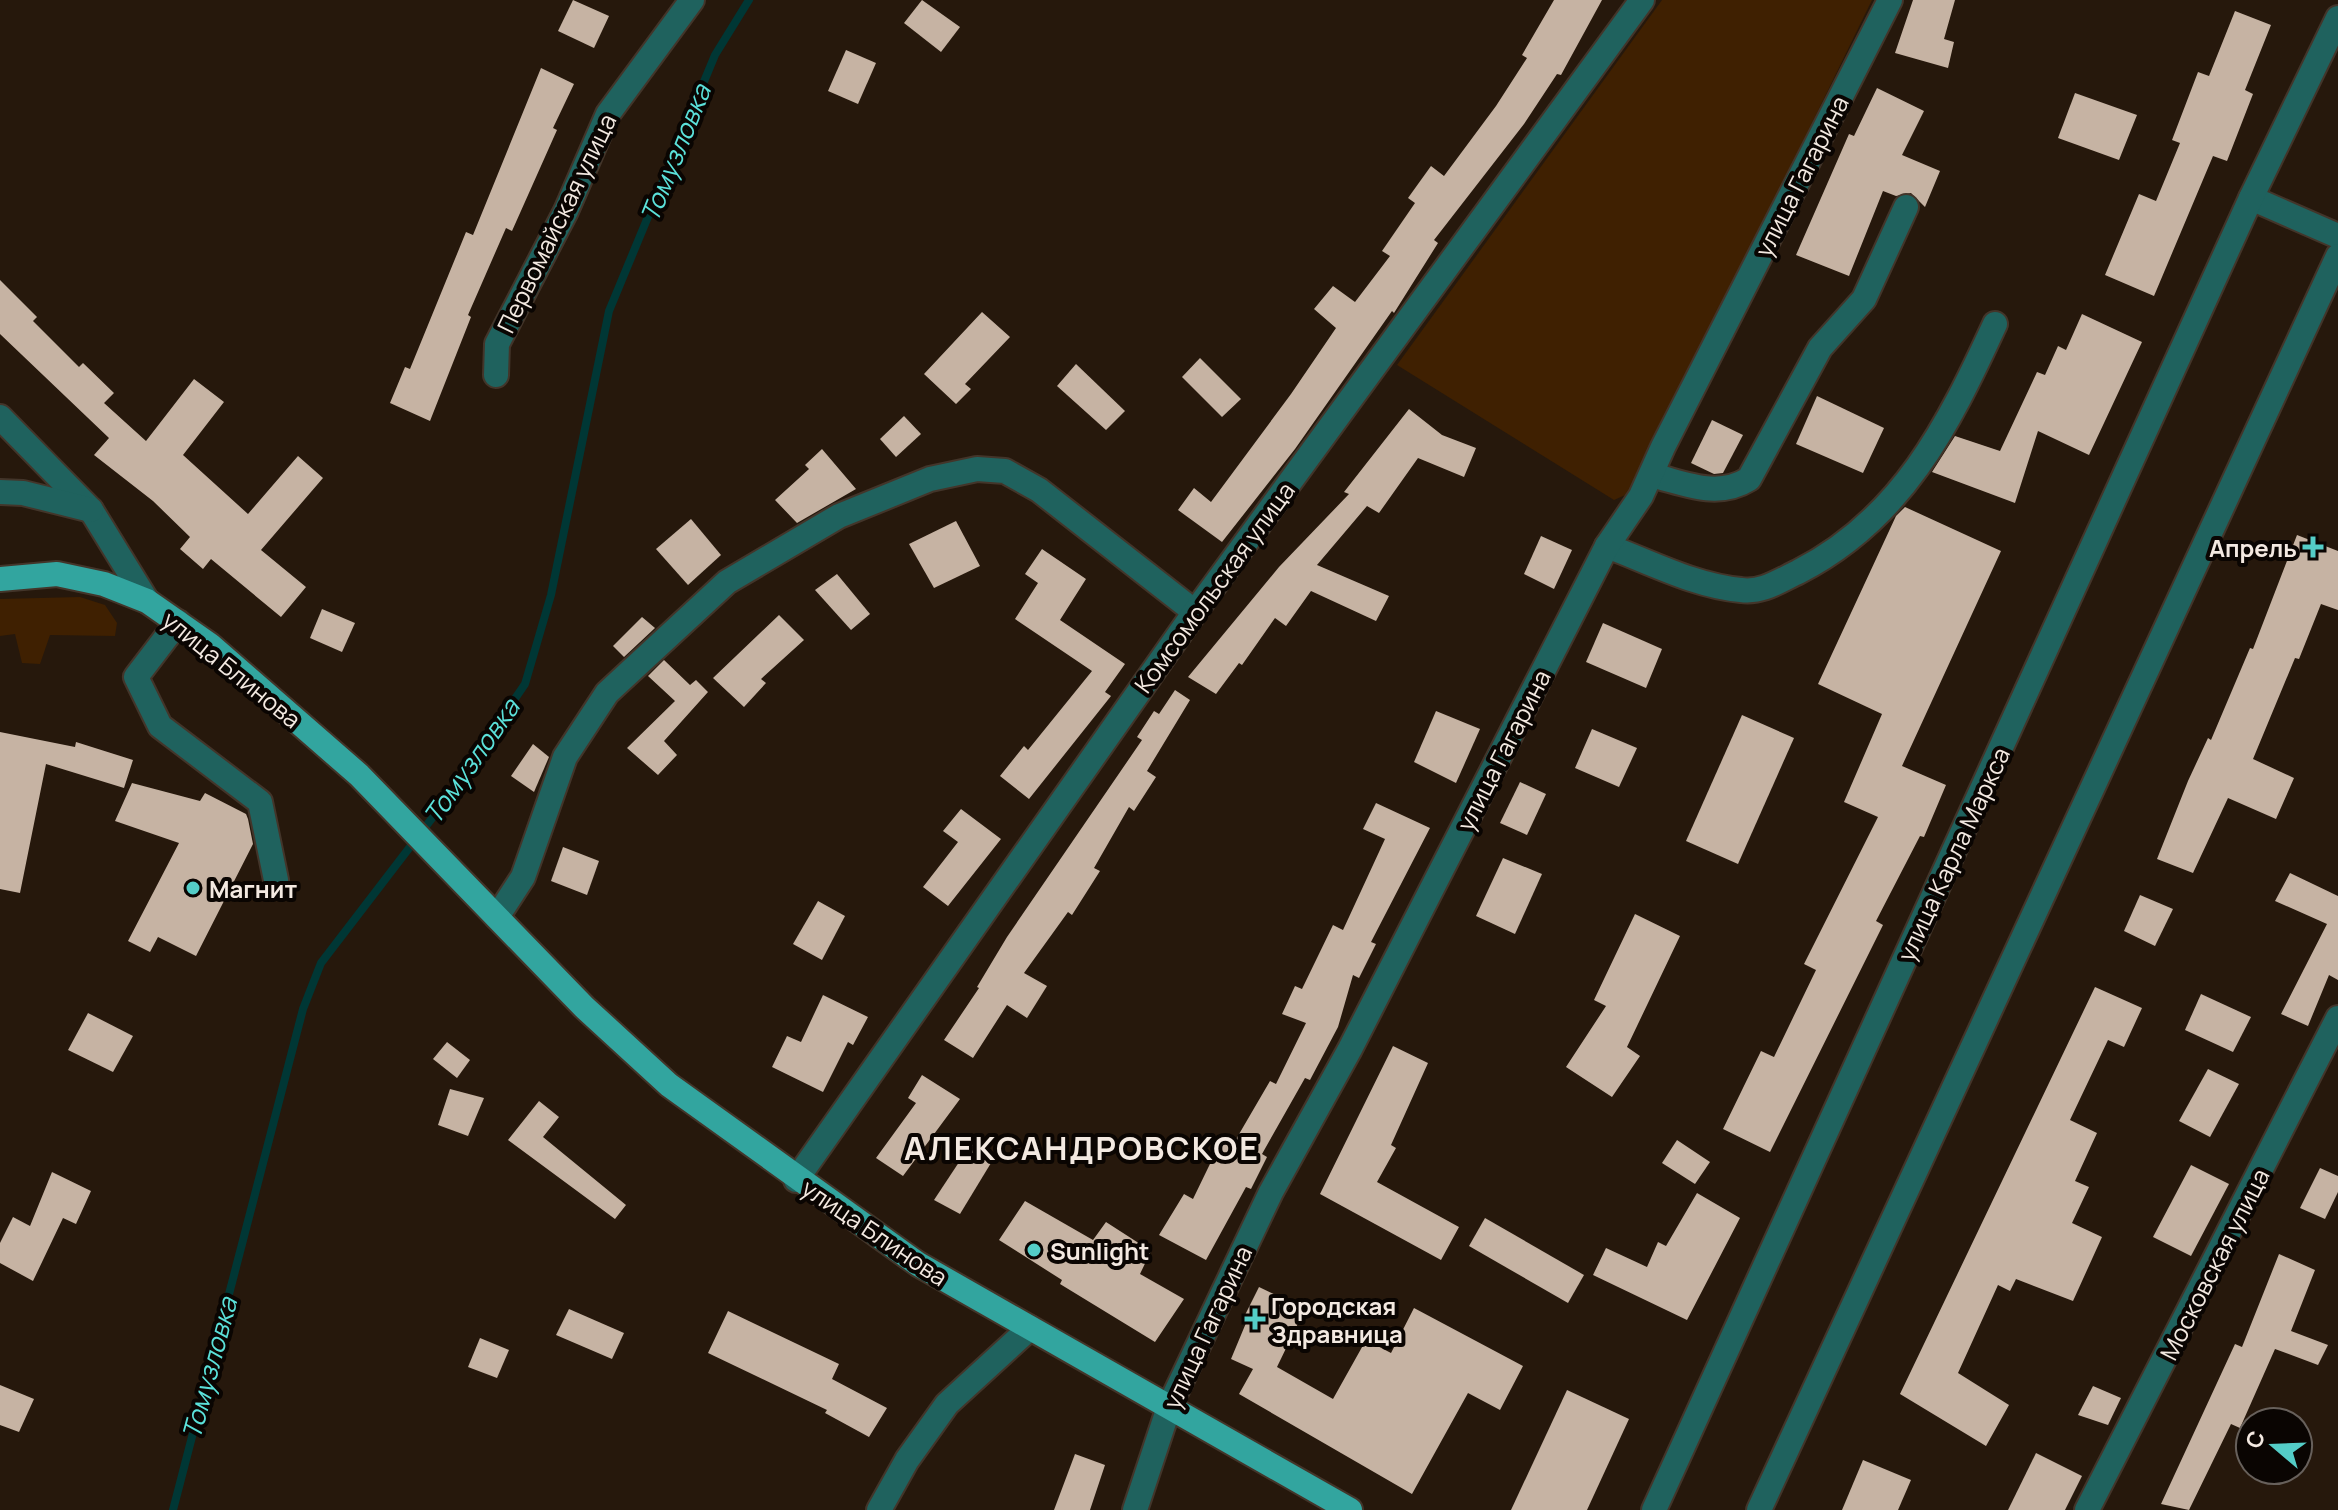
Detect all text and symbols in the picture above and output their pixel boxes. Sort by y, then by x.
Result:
water label: Томузловка [631,77,719,227]
street label: улица Гагарина [1746,90,1856,262]
street label: Первомайская улица [489,108,623,338]
street label: Комсомольская улица [1126,475,1302,699]
place label: Апрель [2209,531,2297,564]
marker: Апрель [2304,538,2322,556]
street label: улица Блинова [156,603,308,735]
street label: улица Гагарина [1448,664,1558,836]
water label: Томузловка [415,690,528,831]
street label: улица Карла Маркса [1889,742,2017,966]
place label: Магнит [209,872,297,905]
marker: Магнит [184,879,202,897]
district label: АЛЕКСАНДРОВСКОЕ [904,1126,1260,1170]
street label: Московская улица [2151,1163,2277,1365]
street label: улица Блинова [796,1171,954,1293]
place label: Sunlight [1050,1234,1149,1267]
street label: улица Гагарина [1155,1240,1259,1414]
marker: Sunlight [1025,1241,1043,1259]
place label: Городская Здравница [1271,1289,1403,1350]
water label: Томузловка [173,1292,246,1443]
marker: Городская Здравница [1246,1310,1264,1328]
north arrow [2234,1406,2314,1486]
text: С [2238,1427,2272,1452]

